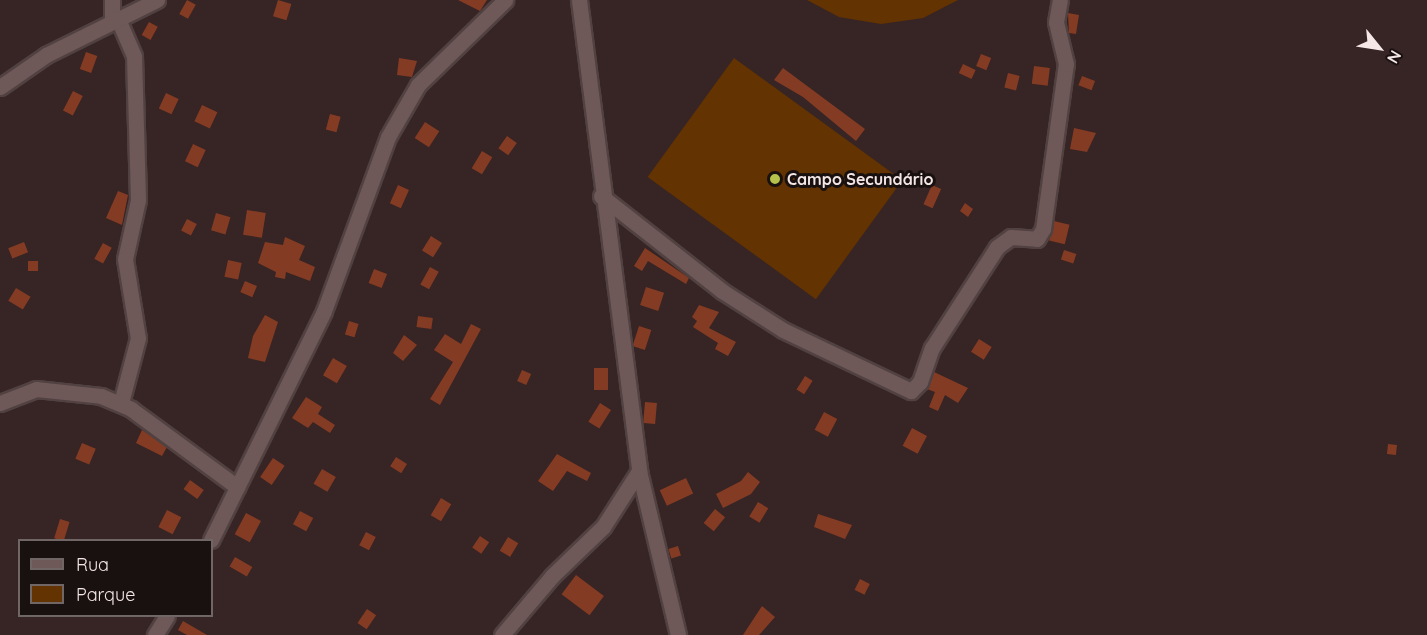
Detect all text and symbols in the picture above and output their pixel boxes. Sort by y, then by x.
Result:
north arrow [1349,18,1409,78]
text: N [1383,47,1406,67]
place label: Campo Secundário [787,169,933,189]
marker: Campo Secundário [768,172,782,186]
legend [18,539,213,617]
text: Rua [76,553,109,576]
text: Parque [76,583,135,606]

